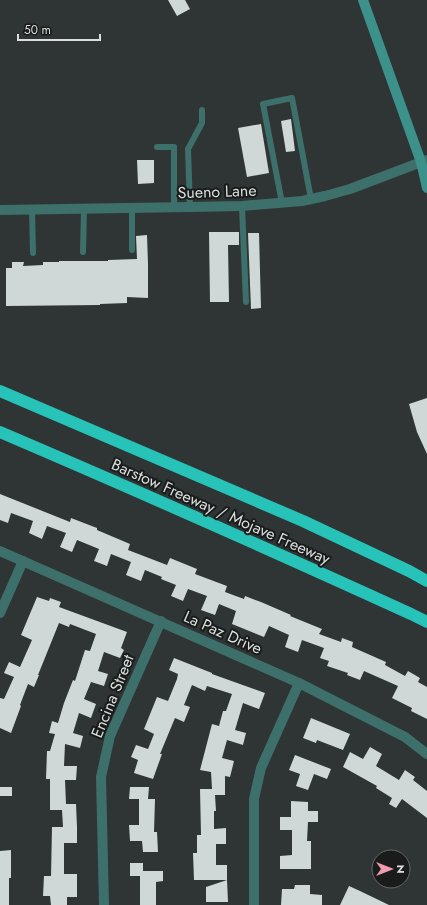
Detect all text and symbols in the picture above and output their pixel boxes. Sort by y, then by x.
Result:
scale bar [18,16,100,42]
text: 50 m [24,21,51,39]
street label: Sueno Lane [177,179,257,204]
street label: Barstow Freeway / Mojave Freeway [108,453,335,571]
street label: La Paz Drive [180,605,266,660]
street label: Encina Street [85,651,140,741]
north arrow [371,849,411,889]
text: N [393,865,409,873]

